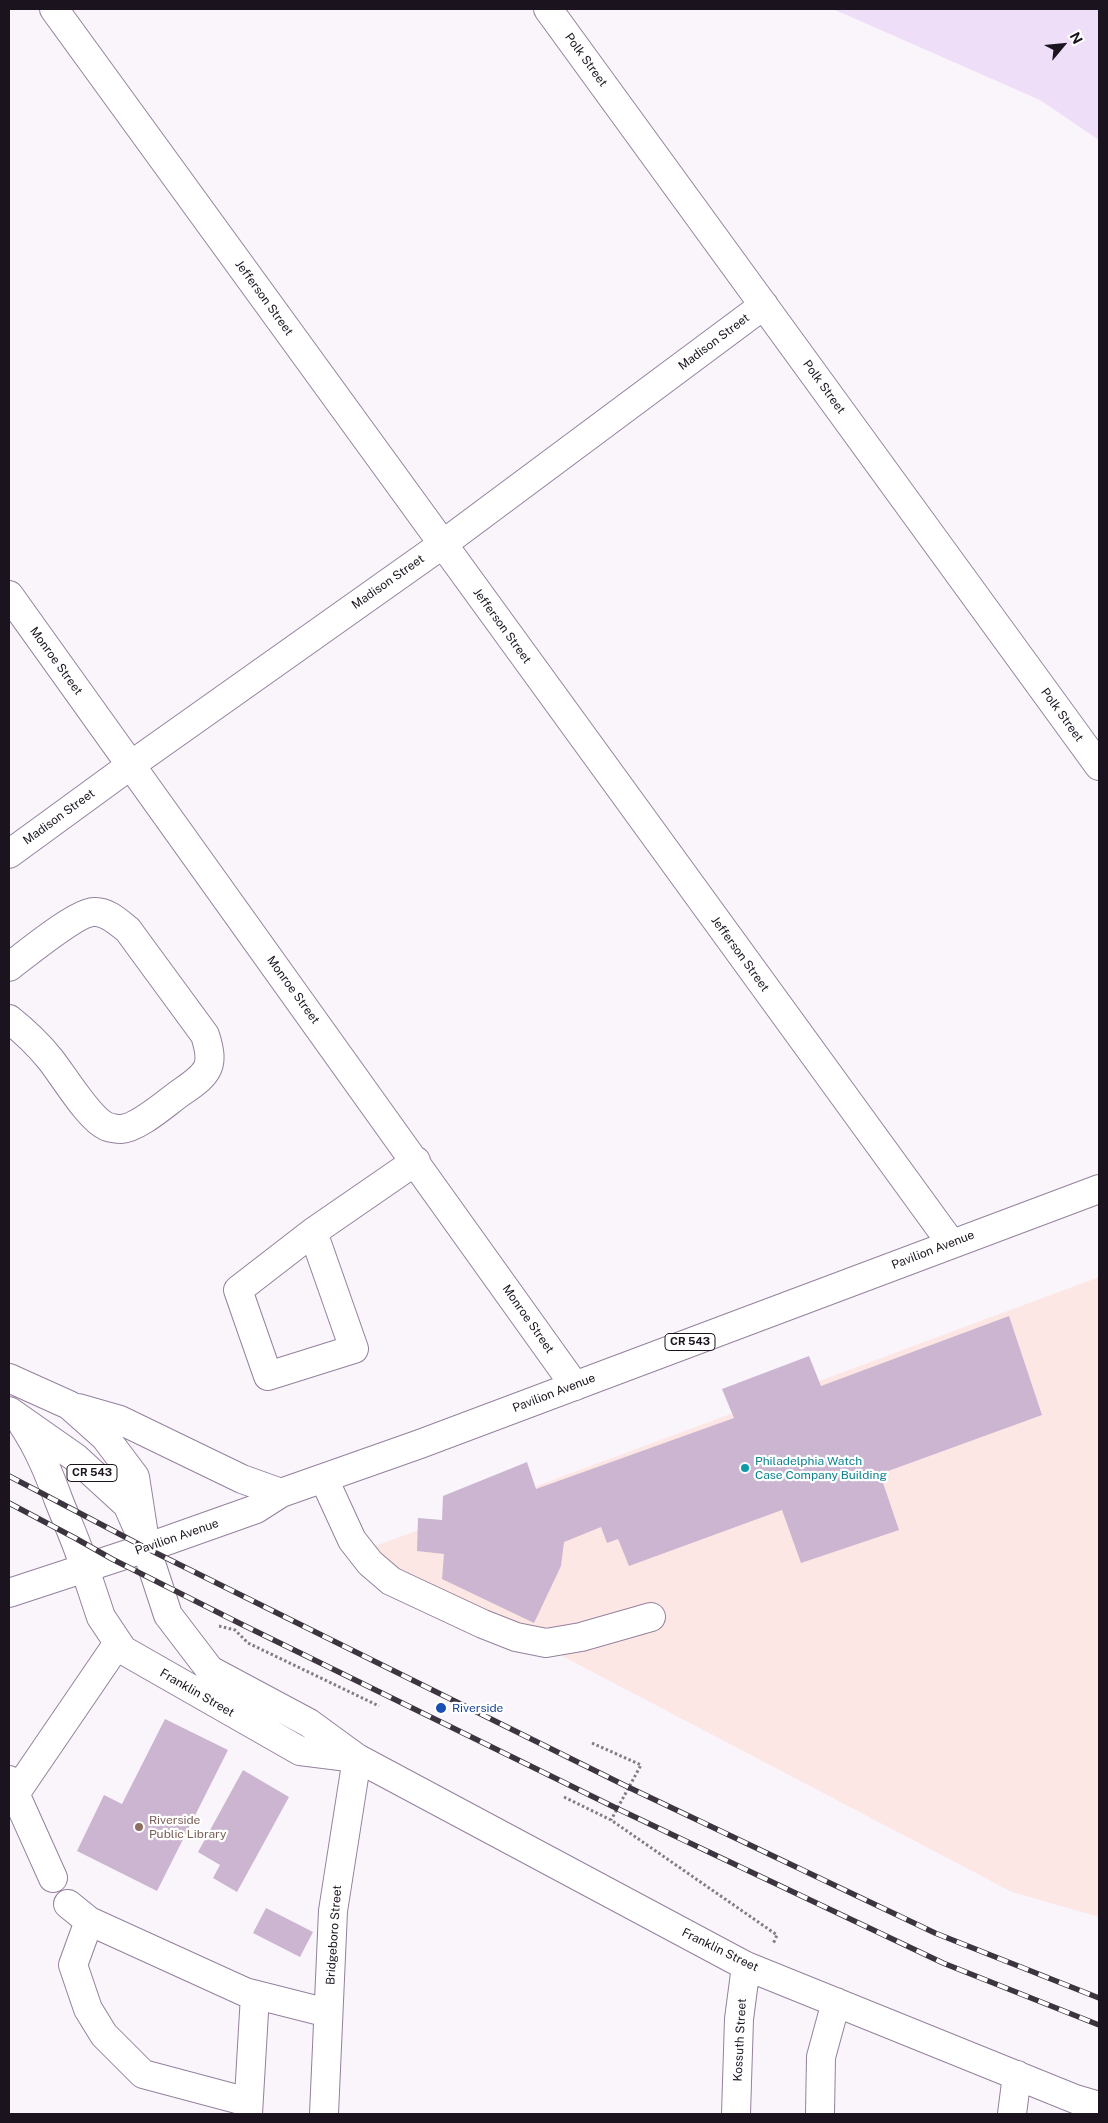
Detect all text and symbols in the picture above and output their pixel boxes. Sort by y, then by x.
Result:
north arrow [1038,20,1088,70]
text: N [1067,29,1086,47]
street label: Polk Street [562,30,610,90]
street label: Jefferson Street [232,258,296,338]
street label: Madison Street [676,311,752,373]
street label: Polk Street [800,357,848,417]
street label: Madison Street [349,552,427,612]
street label: Jefferson Street [470,586,534,666]
street label: Monroe Street [27,624,85,698]
street label: Polk Street [1038,685,1086,745]
street label: Madison Street [20,786,98,848]
street label: Jefferson Street [708,914,772,994]
street label: Monroe Street [264,953,322,1027]
street label: Pavilion Avenue [890,1228,976,1272]
street label: Monroe Street [499,1282,557,1356]
road number: CR 543 [665,1334,715,1350]
street label: Pavilion Avenue [511,1371,597,1415]
place label: Philadelphia Watch Case Company Building [755,1454,887,1482]
marker: Philadelphia Watch Case Company Building [739,1462,751,1474]
road number: CR 543 [67,1465,117,1482]
street label: Pavilion Avenue [133,1516,221,1558]
street label: Franklin Street [157,1666,237,1720]
marker: Riverside [434,1701,448,1715]
place label: Riverside [452,1701,503,1715]
place label: Riverside Public Library [149,1813,226,1841]
marker: Riverside Public Library [133,1821,145,1833]
street label: Bridgeboro Street [323,1885,345,1985]
street label: Franklin Street [679,1925,761,1975]
street label: Kossuth Street [731,1998,749,2082]

